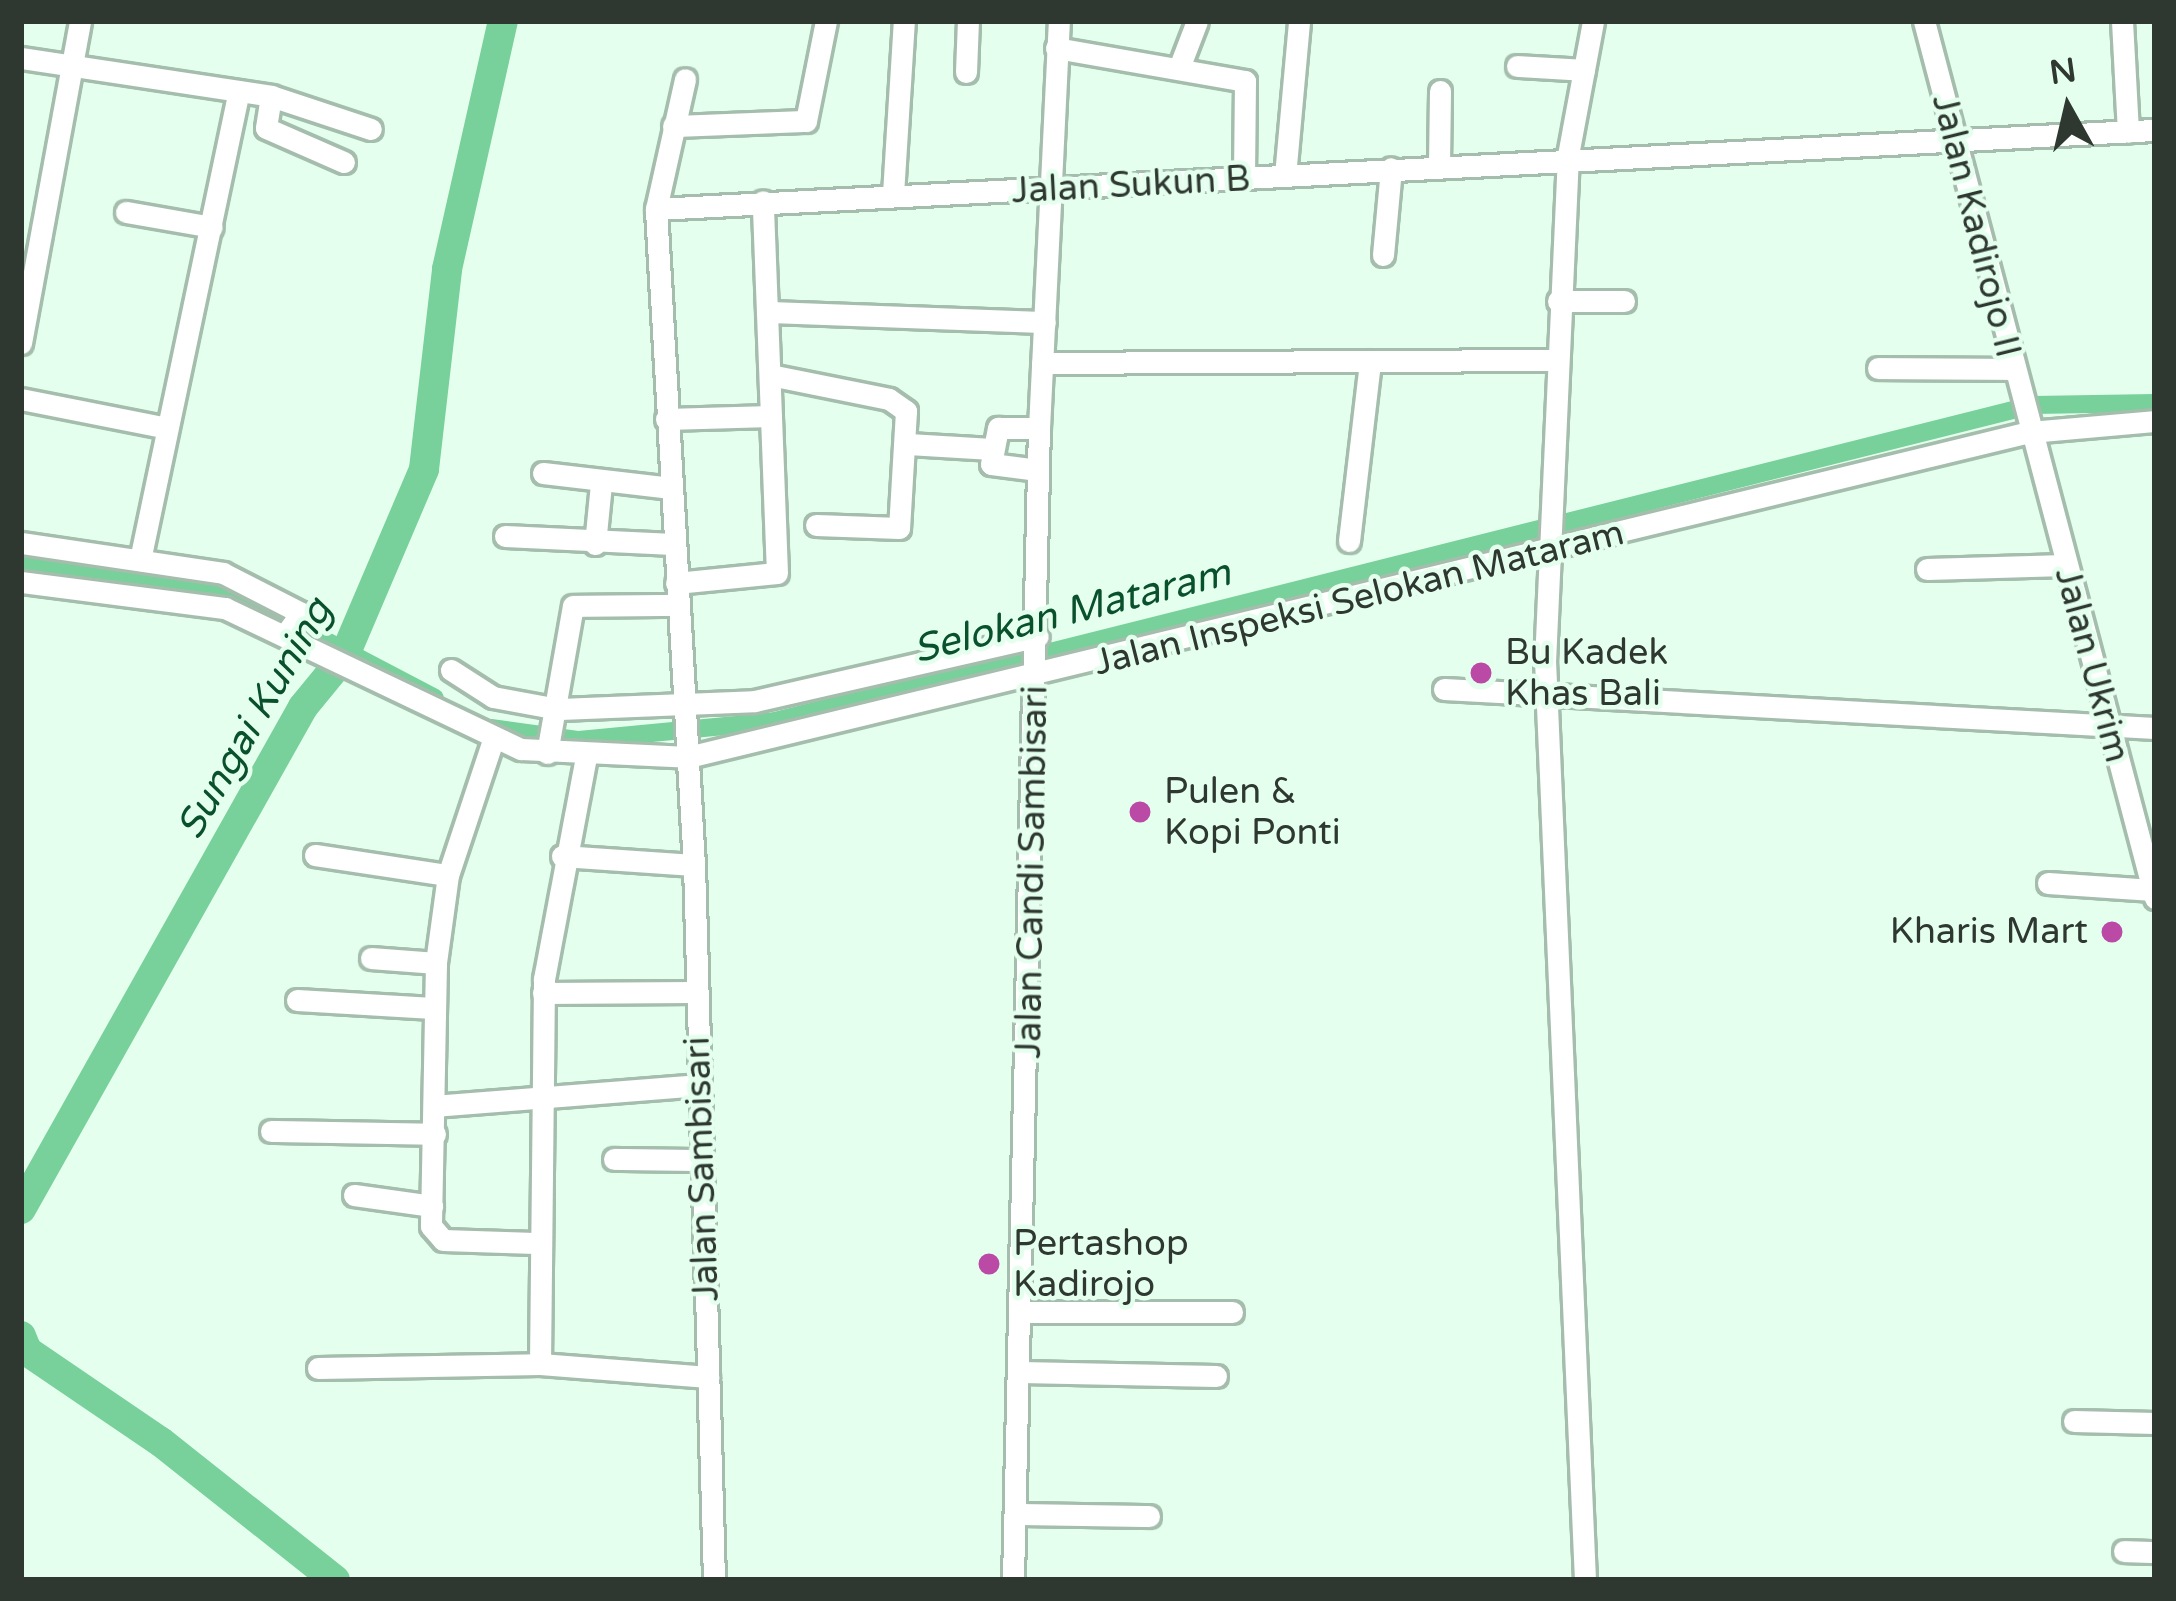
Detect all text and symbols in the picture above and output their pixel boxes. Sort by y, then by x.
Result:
north arrow [2008,48,2128,168]
text: N [2047,51,2079,93]
street label: Jalan Kadirojo II [1922,90,2030,362]
street label: Jalan Sukun B [1011,157,1251,213]
street label: Jalan Inspeksi Selokan Mataram [1090,511,1628,685]
water label: Selokan Mataram [909,550,1235,674]
street label: Jalan Ukrim [2045,563,2139,767]
water label: Sungai Kuning [167,591,343,847]
place label: Bu Kadek Khas Bali [1505,630,1668,715]
marker: Bu Kadek Khas Bali [1468,660,1494,686]
street label: Jalan Candi Sambisari [1007,685,1057,1059]
place label: Pulen & Kopi Ponti [1164,769,1341,854]
marker: Pulen & Kopi Ponti [1127,799,1153,825]
place label: Kharis Mart [1890,910,2088,954]
marker: Kharis Mart [2099,919,2125,945]
street label: Jalan Sambisari [676,1036,728,1302]
place label: Pertashop Kadirojo [1013,1221,1189,1306]
marker: Pertashop Kadirojo [976,1251,1002,1277]

